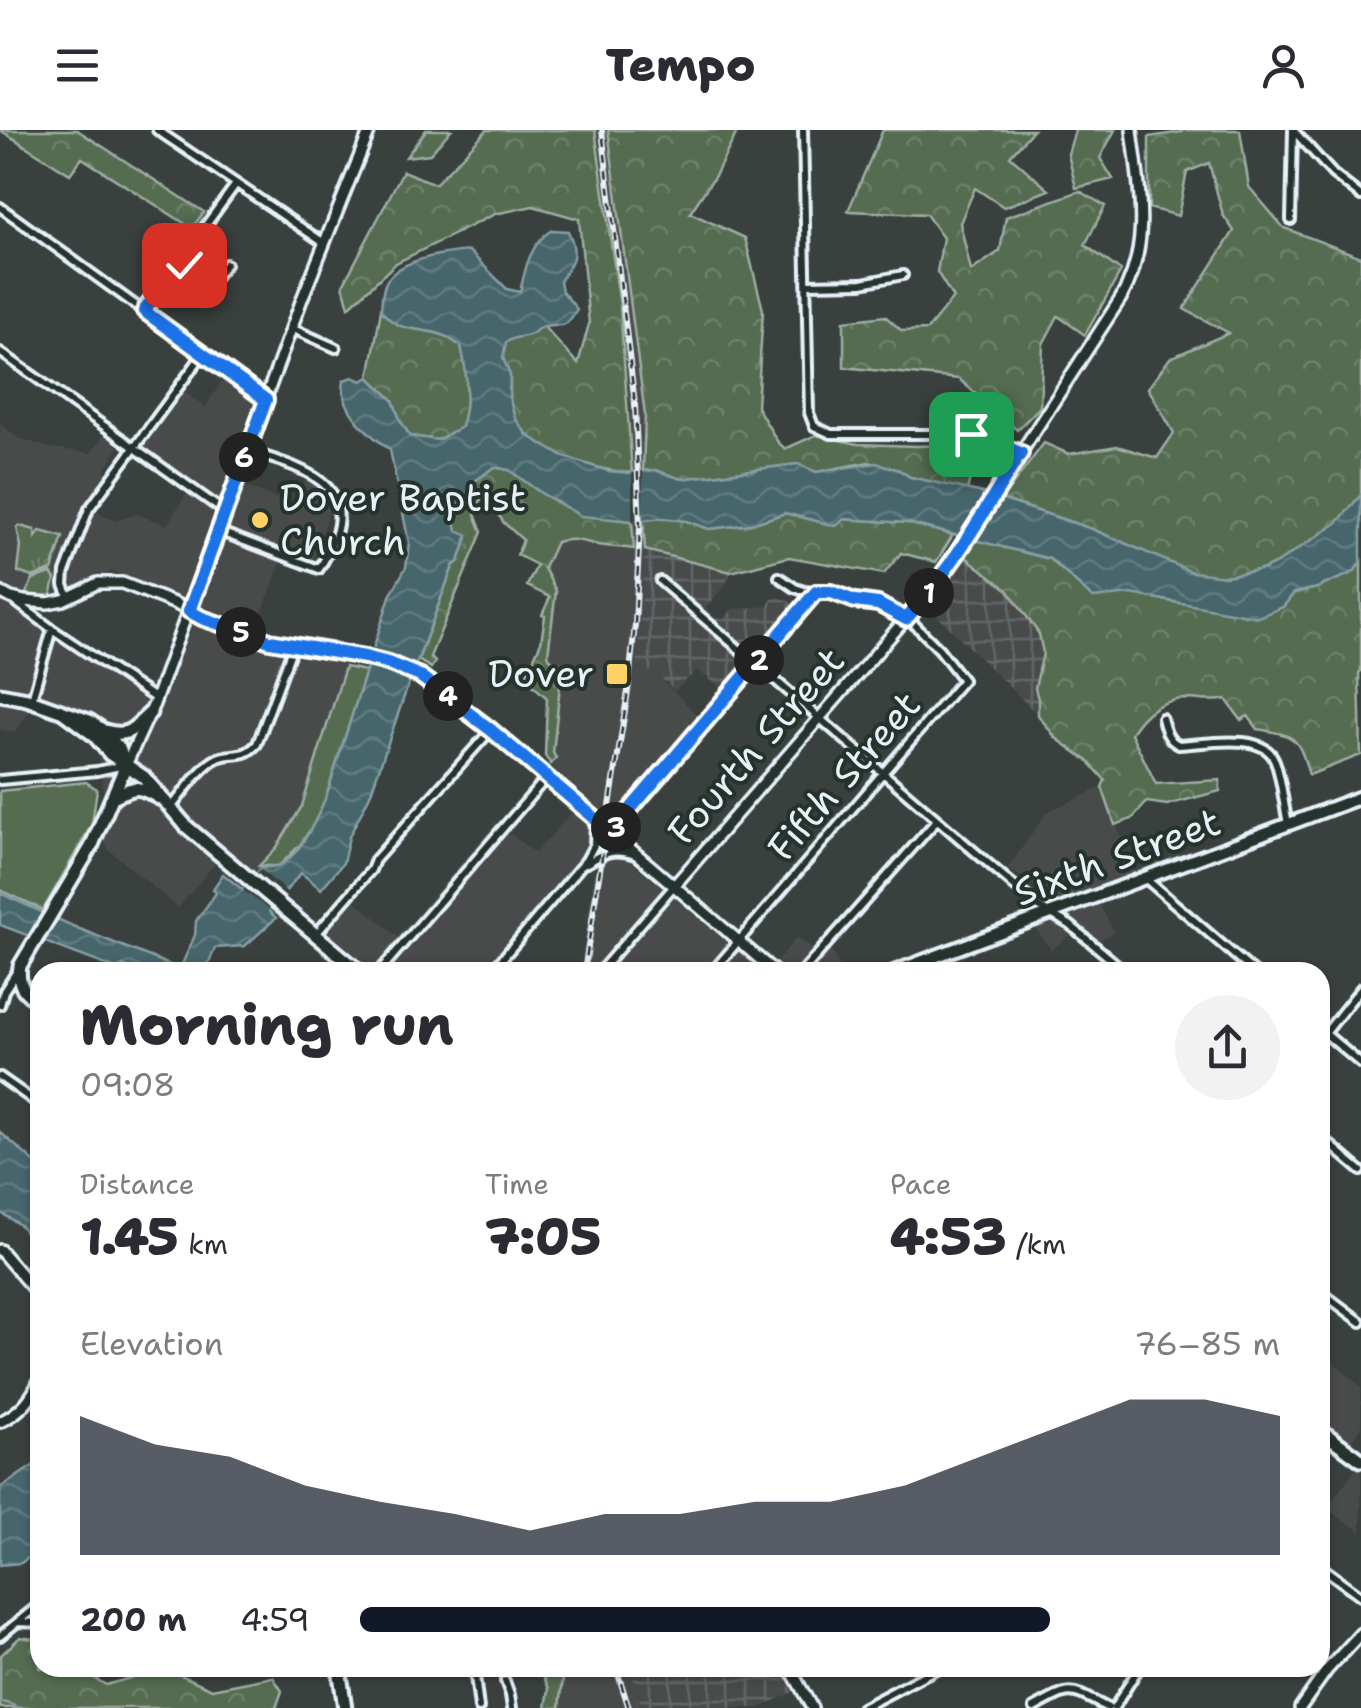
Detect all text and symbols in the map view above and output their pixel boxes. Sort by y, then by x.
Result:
text: Tempo [605,35,756,95]
icon: menu [50,38,105,93]
icon: person [1256,38,1311,93]
pin [142,223,227,308]
icon: check [157,238,212,293]
pin [929,392,1014,477]
icon: arrive [944,407,999,462]
pin: 6 [219,432,269,482]
text: 6 [234,438,254,476]
place label: Dover Baptist Church [280,472,526,567]
marker: Dover Baptist Church [249,509,271,531]
pin: 1 [904,568,954,618]
text: 1 [923,574,935,612]
pin: 5 [216,607,266,657]
text: 5 [232,613,250,651]
pin: 2 [734,635,784,685]
street label: Fourth Street [656,636,855,855]
text: 2 [749,641,769,679]
place label: Dover [488,648,594,699]
marker: Dover [604,661,630,687]
pin: 4 [423,671,473,721]
text: 4 [438,677,458,715]
street label: Fifth Street [756,680,931,871]
street label: Sixth Street [1006,796,1227,918]
pin: 3 [591,802,641,852]
text: 3 [606,808,626,846]
text: Morning run [80,988,454,1062]
button: share [1175,995,1280,1100]
text: 09:08 [80,1063,175,1106]
text: Distance [80,1165,195,1203]
text: Time [485,1165,549,1203]
text: Pace [890,1165,952,1203]
text: 1.45 [80,1203,179,1270]
text: 7:05 [485,1203,602,1270]
text: 4:53 [890,1203,1007,1270]
text: km [179,1225,228,1263]
text: /km [1007,1225,1066,1263]
text: Elevation [80,1322,223,1365]
text: 76–85 m [1134,1322,1280,1365]
text: 200 m [80,1598,187,1641]
text: 4:59 [240,1598,310,1641]

